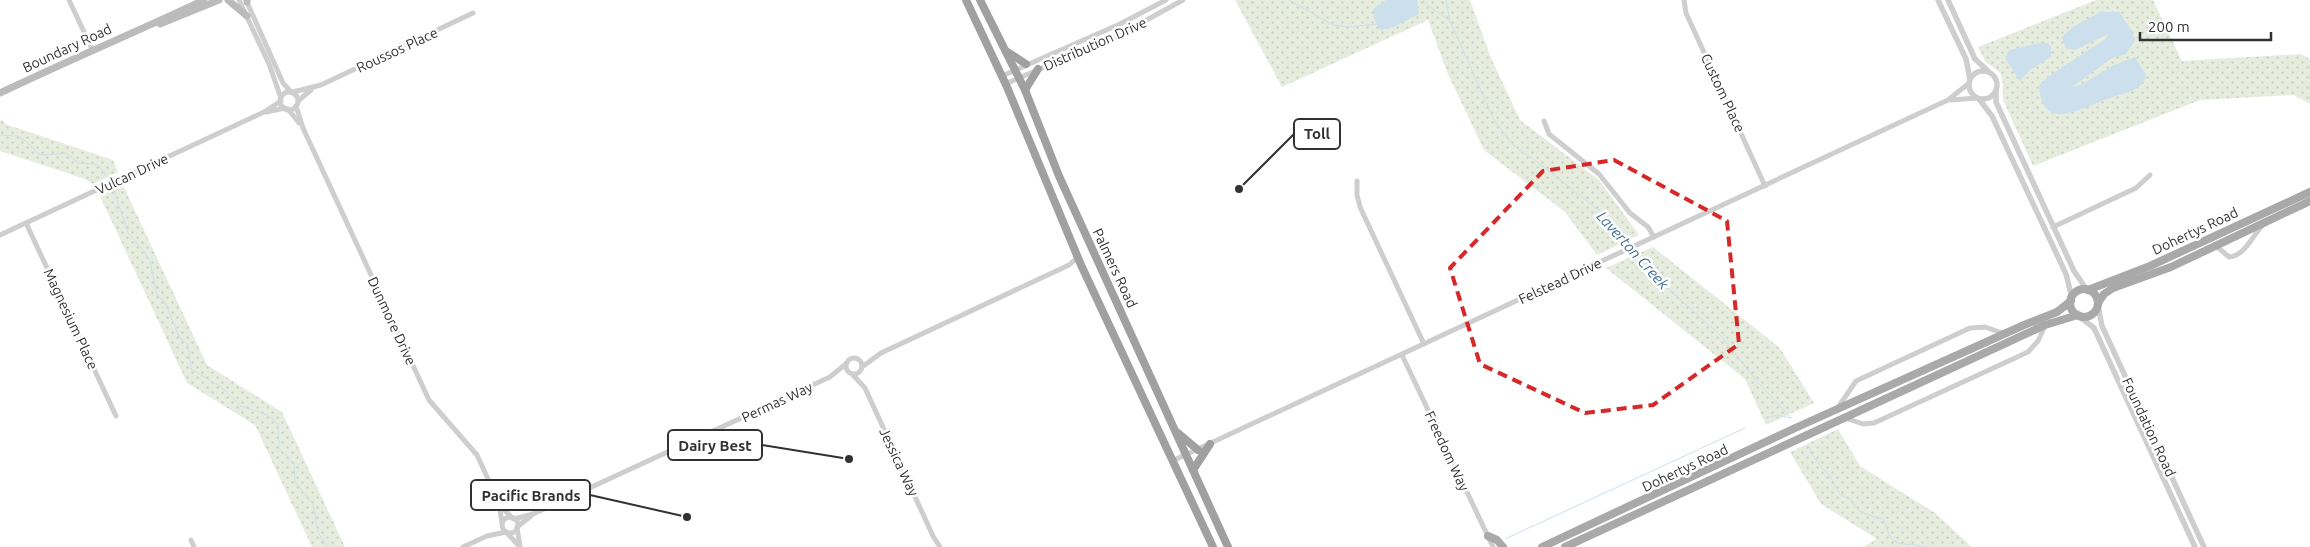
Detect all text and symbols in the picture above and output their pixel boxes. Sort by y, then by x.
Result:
scale bar [2140,10,2271,42]
street label: Distribution Drive [1041,14,1149,74]
text: 200 m [2148,18,2190,35]
street label: Boundary Road [20,20,114,76]
street label: Roussos Place [354,24,440,76]
street label: Custom Place [1698,51,1748,135]
callout: Toll [1294,119,1340,149]
text: Toll [1304,125,1330,142]
street label: Vulcan Drive [93,150,171,198]
street label: Dohertys Road [2150,204,2240,258]
water label: Laverton Creek [1594,208,1673,293]
street label: Palmers Road [1090,226,1140,310]
street label: Felstead Drive [1516,255,1604,307]
street label: Magnesium Place [41,266,101,372]
street label: Dunmore Drive [365,274,419,368]
street label: Foundation Road [2119,375,2179,479]
street label: Permas Way [739,379,815,425]
street label: Freedom Way [1422,409,1473,494]
street label: Jessica Way [876,425,922,499]
callout: Dairy Best [668,430,762,460]
text: Dairy Best [678,437,752,454]
street label: Dohertys Road [1640,441,1730,495]
callout: Pacific Brands [471,480,590,510]
text: Pacific Brands [481,487,581,504]

